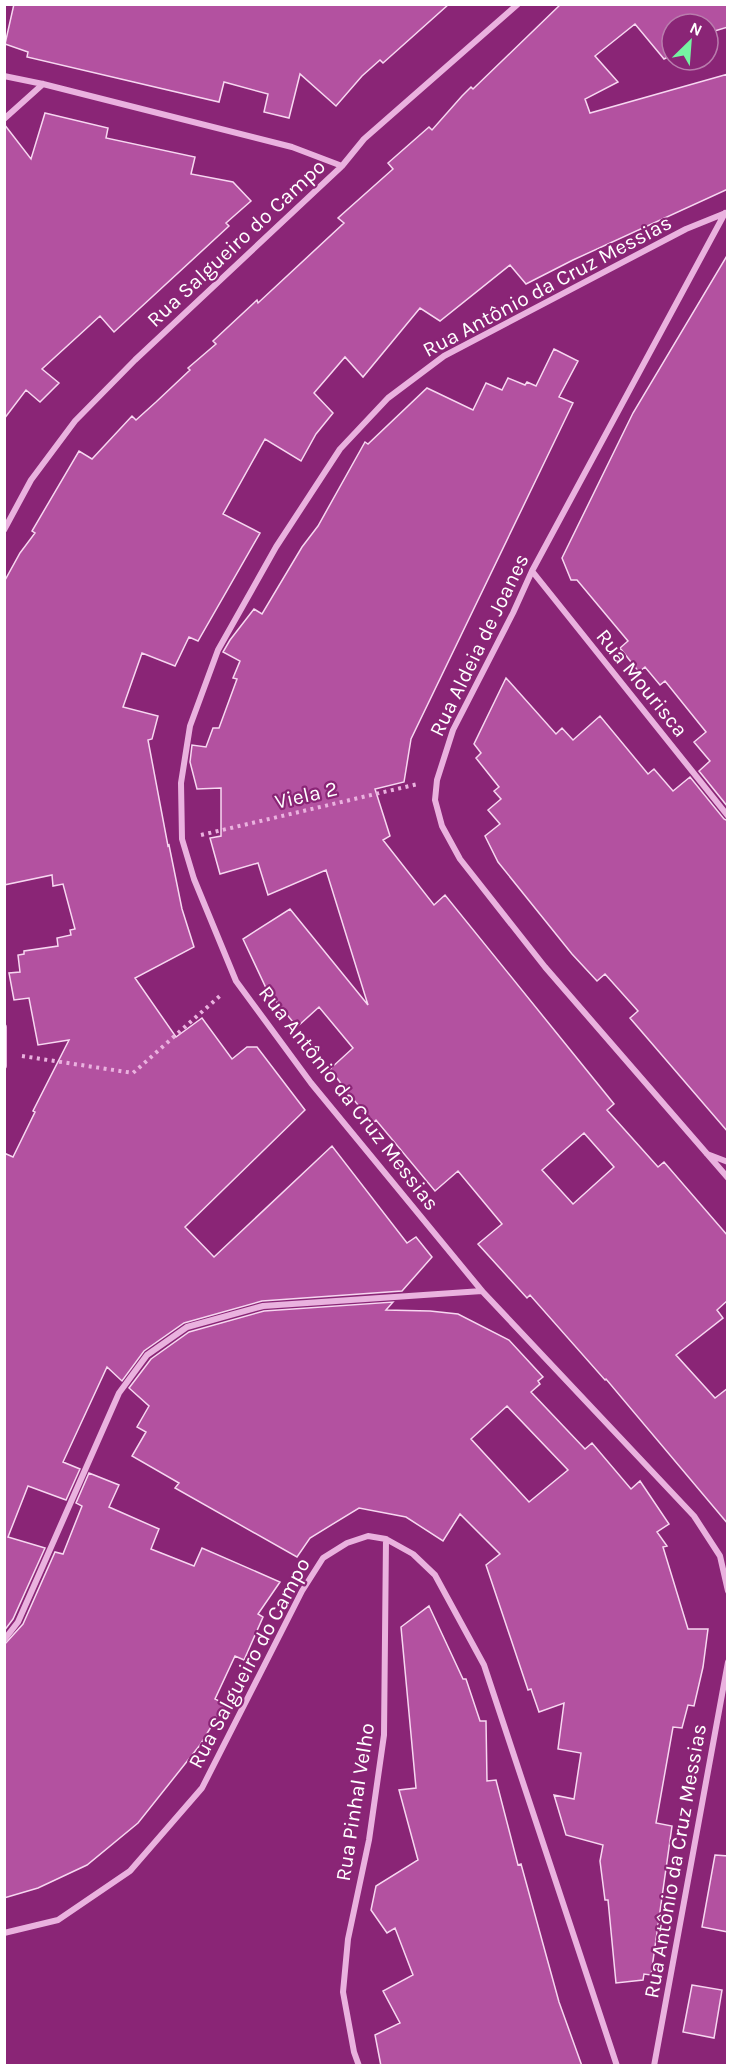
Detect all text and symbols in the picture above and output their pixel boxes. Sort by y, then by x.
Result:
north arrow [660,12,720,72]
text: N [687,18,705,40]
street label: Rua Salgueiro do Campo [142,154,330,332]
street label: Rua Antônio da Cruz Messias [419,210,675,362]
street label: Rua Aldeia de Joanes [424,550,534,740]
street label: Rua Mourisca [591,624,693,742]
street label: Viela 2 [272,776,340,814]
street label: Rua Antônio da Cruz Messias [254,981,444,1215]
street label: Rua Salgueiro do Campo [183,1554,315,1772]
street label: Rua Pinhal Velho [331,1721,379,1883]
street label: Rua Antônio da Cruz Messias [639,1722,711,2000]

